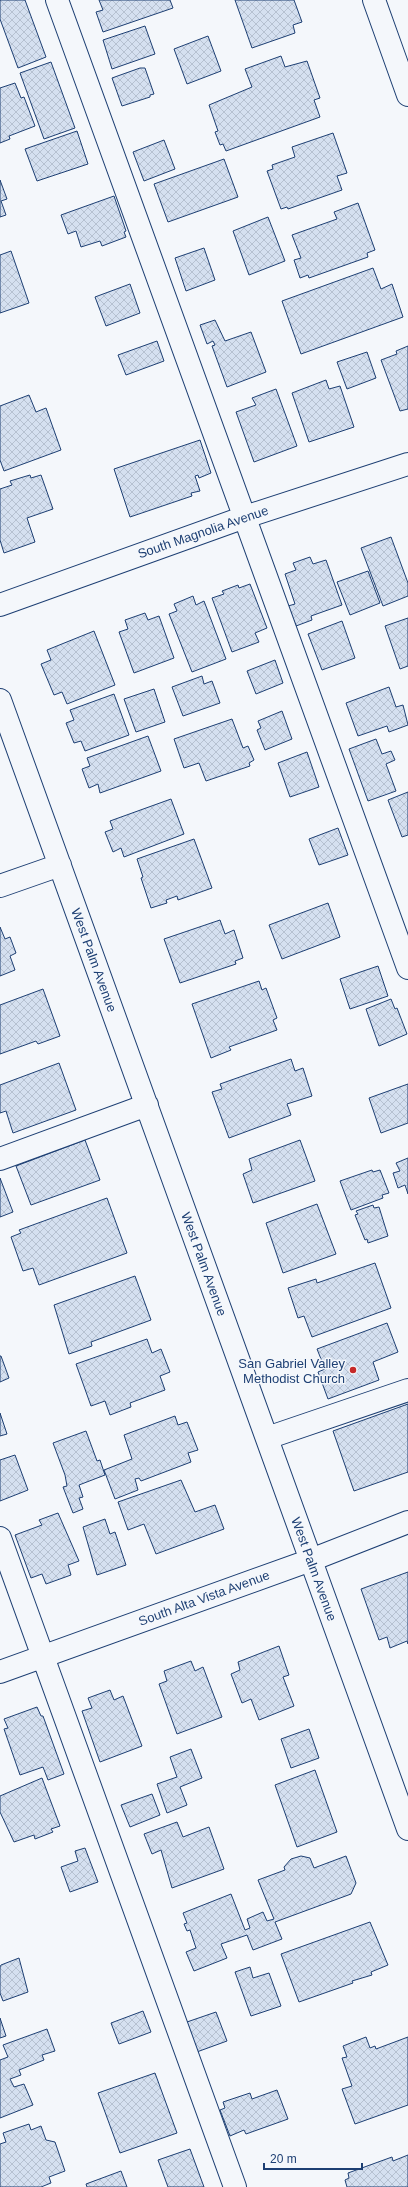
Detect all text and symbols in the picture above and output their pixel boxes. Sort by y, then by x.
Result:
street label: South Magnolia Avenue [136,503,270,561]
street label: West Palm Avenue [68,906,120,1014]
street label: West Palm Avenue [178,1210,230,1318]
place label: San Gabriel Valley Methodist Church [238,1356,345,1386]
marker: San Gabriel Valley Methodist Church [348,1365,358,1375]
street label: West Palm Avenue [288,1515,340,1623]
street label: South Alta Vista Avenue [136,1567,272,1629]
scale bar [264,2145,362,2171]
text: 20 m [270,2152,297,2166]

